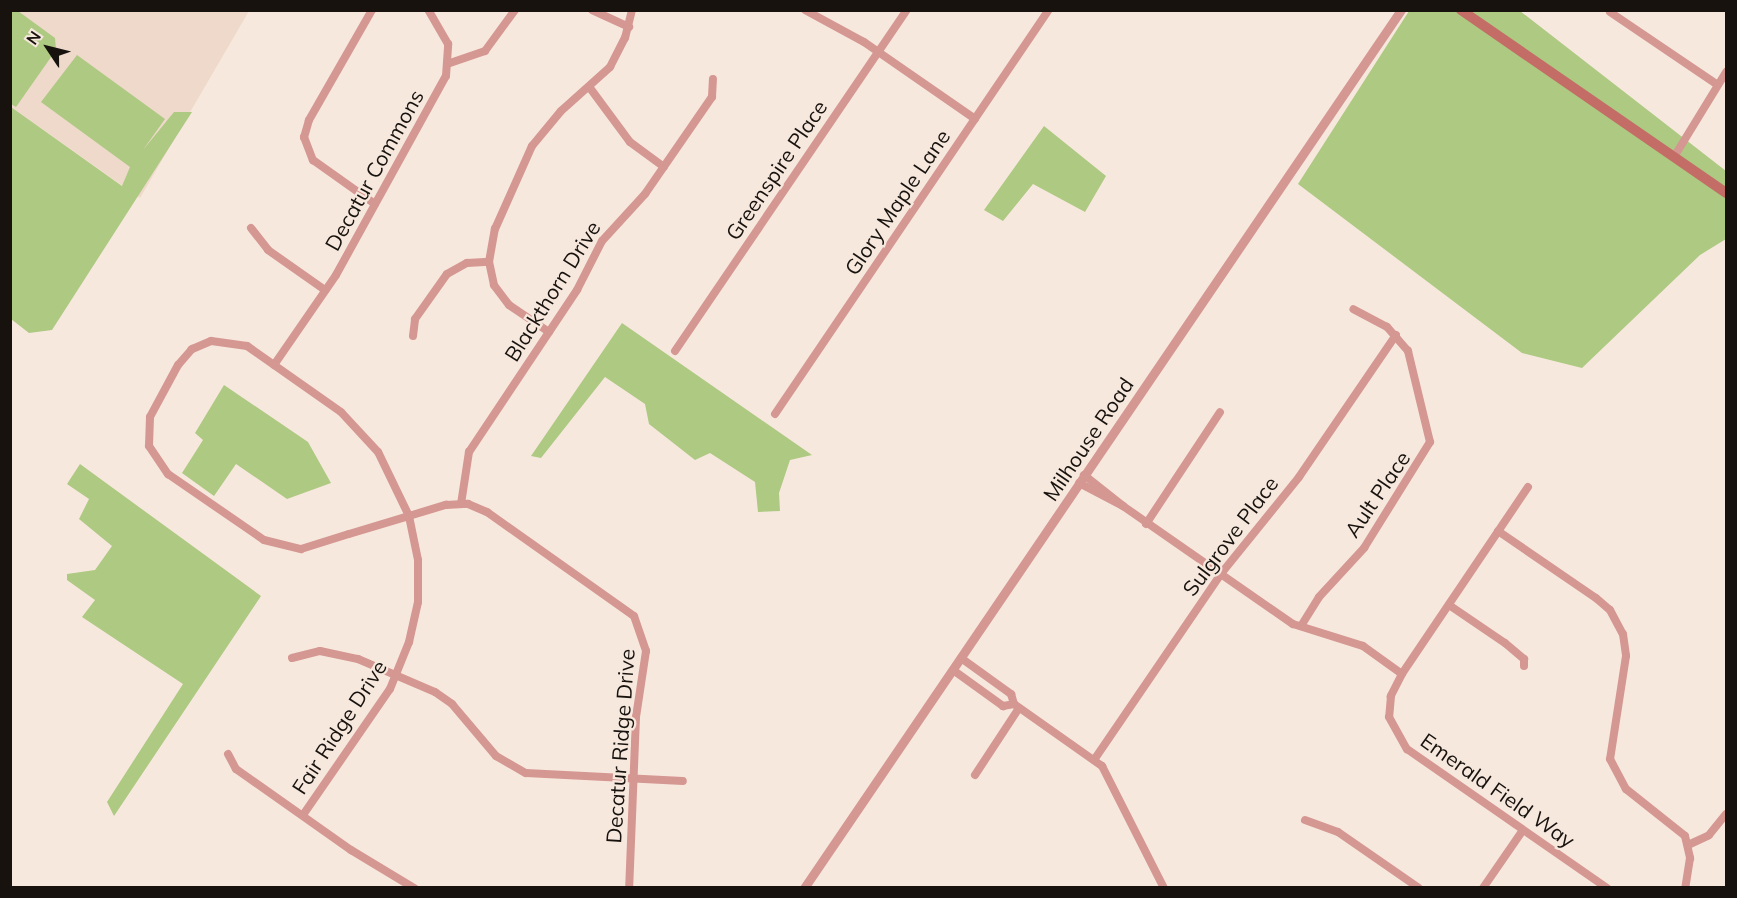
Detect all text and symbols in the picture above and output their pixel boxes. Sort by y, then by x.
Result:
north arrow [18,18,78,78]
text: N [22,27,45,48]
street label: Decatur Commons [319,85,429,255]
street label: Greenspire Place [720,95,832,245]
street label: Glory Maple Lane [839,124,955,280]
street label: Blackthorn Drive [499,216,605,366]
street label: Milhouse Road [1038,373,1138,505]
street label: Ault Place [1339,446,1415,542]
street label: Sulgrove Place [1177,471,1283,601]
street label: Decatur Ridge Drive [601,648,639,844]
street label: Fair Ridge Drive [286,655,392,799]
street label: Emerald Field Way [1416,727,1580,853]

